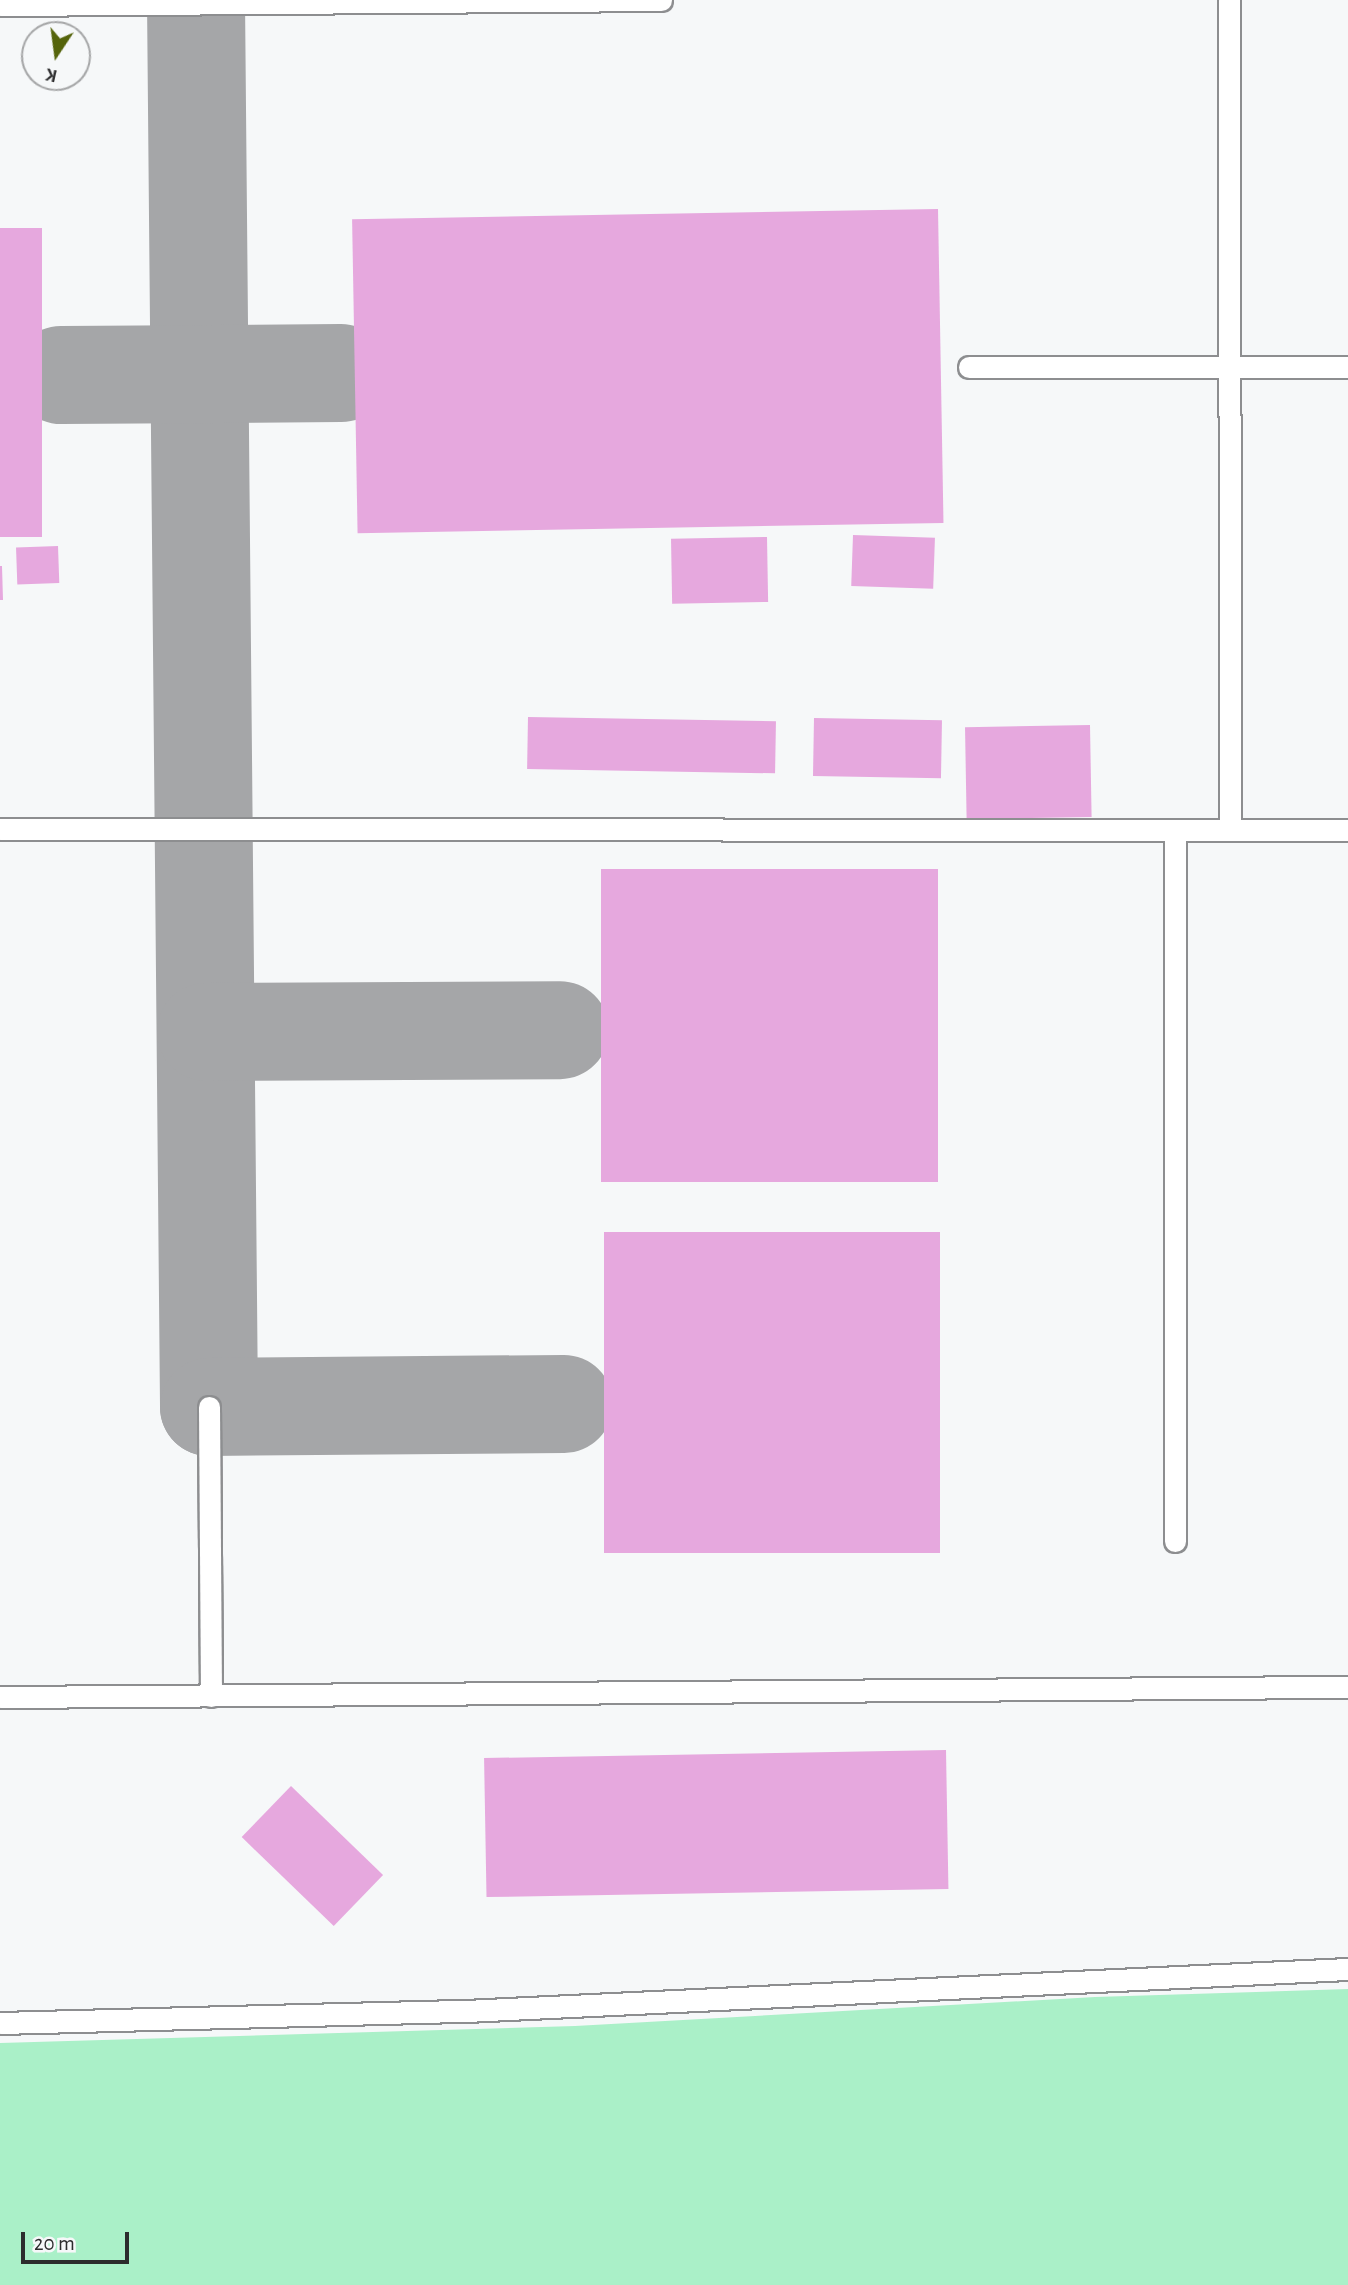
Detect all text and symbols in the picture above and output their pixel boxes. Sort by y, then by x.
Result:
north arrow [21,21,91,91]
text: K [44,64,59,86]
scale bar [24,2218,133,2262]
text: 20 m [34,2233,75,2254]

